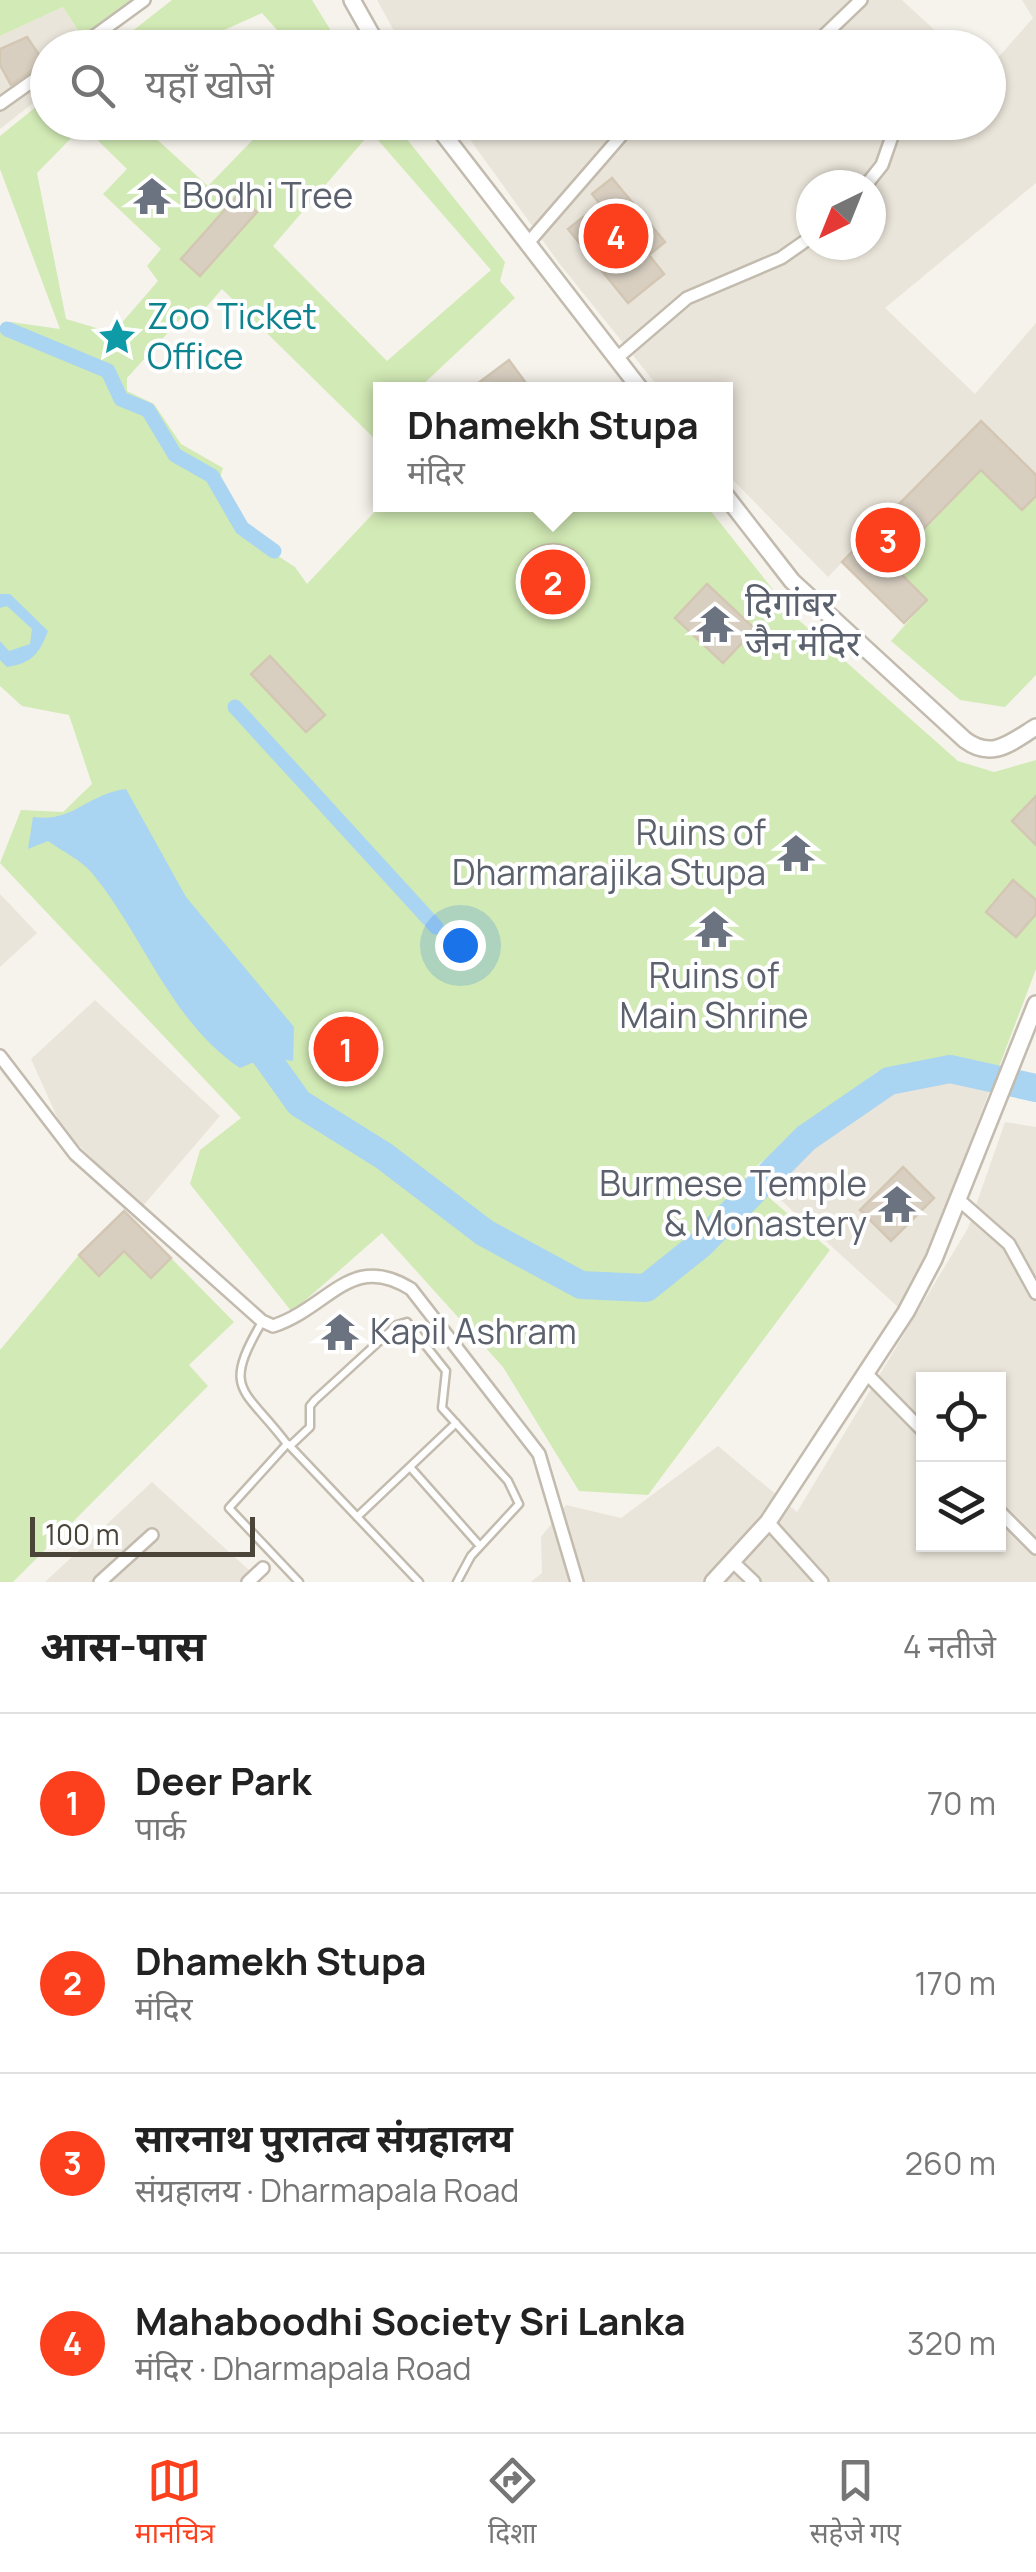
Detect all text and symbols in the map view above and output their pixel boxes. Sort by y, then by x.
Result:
search box [30,30,1006,140]
text: यहाँ खोजें [145,57,274,109]
icon: search [65,58,120,113]
north arrow [796,170,886,260]
place label: Bodhi Tree [182,171,353,219]
temple icon: Bodhi Tree [131,175,173,217]
pin: 4 [584,198,648,274]
place label: Zoo Ticket Office [147,292,317,380]
place icon: Zoo Ticket Office [96,316,138,358]
popup [373,382,733,512]
text: Dhamekh Stupa [407,398,699,450]
text: मंदिर [407,450,465,494]
pin: 3 [856,502,920,578]
pin: 2 [520,544,586,620]
place label: दिगांबर जैन मंदिर [745,579,861,667]
temple icon: दिगांबर जैन मंदिर [694,603,736,645]
place label: Ruins of Dharmarajika Stupa [452,808,767,896]
temple icon: Ruins of Dharmarajika Stupa [775,832,817,874]
temple icon: Ruins of Main Shrine [693,908,735,950]
your location [435,920,486,971]
place label: Ruins of Main Shrine [619,951,809,1039]
pin: 1 [314,1012,378,1086]
place label: Burmese Temple & Monastery [599,1159,867,1247]
temple icon: Burmese Temple & Monastery [876,1183,918,1225]
place label: Kapil Ashram [370,1307,577,1355]
temple icon: Kapil Ashram [319,1311,361,1353]
map controls [916,1372,1006,1552]
button: locate [916,1372,1006,1462]
button: layers [916,1462,1006,1552]
scale bar [30,1512,255,1556]
text: 100 m [45,1515,119,1553]
text: आस-पास [40,1616,206,1674]
text: 4 नतीजे [903,1624,996,1668]
text: Deer Park [135,1754,311,1806]
text: 1 [65,1781,80,1825]
text: 70 m [927,1781,996,1825]
text: पार्क [135,1806,186,1850]
text: Dhamekh Stupa [135,1934,426,1986]
text: 2 [63,1961,82,2005]
text: 170 m [914,1961,996,2005]
text: मंदिर [135,1986,193,2030]
text: सारनाथ पुरातत्व संग्रहालय [135,2111,513,2163]
text: 3 [63,2141,82,2185]
text: 260 m [905,2141,996,2185]
text: संग्रहालय · Dharmapala Road [135,2168,519,2212]
text: Mahaboodhi Society Sri Lanka [135,2294,686,2346]
text: 4 [63,2321,82,2365]
text: 320 m [907,2321,996,2365]
text: मंदिर · Dharmapala Road [135,2346,471,2390]
tab: मानचित्र [135,2453,215,2554]
tab: दिशा [485,2453,540,2554]
tab: सहेजे गए [810,2453,901,2554]

